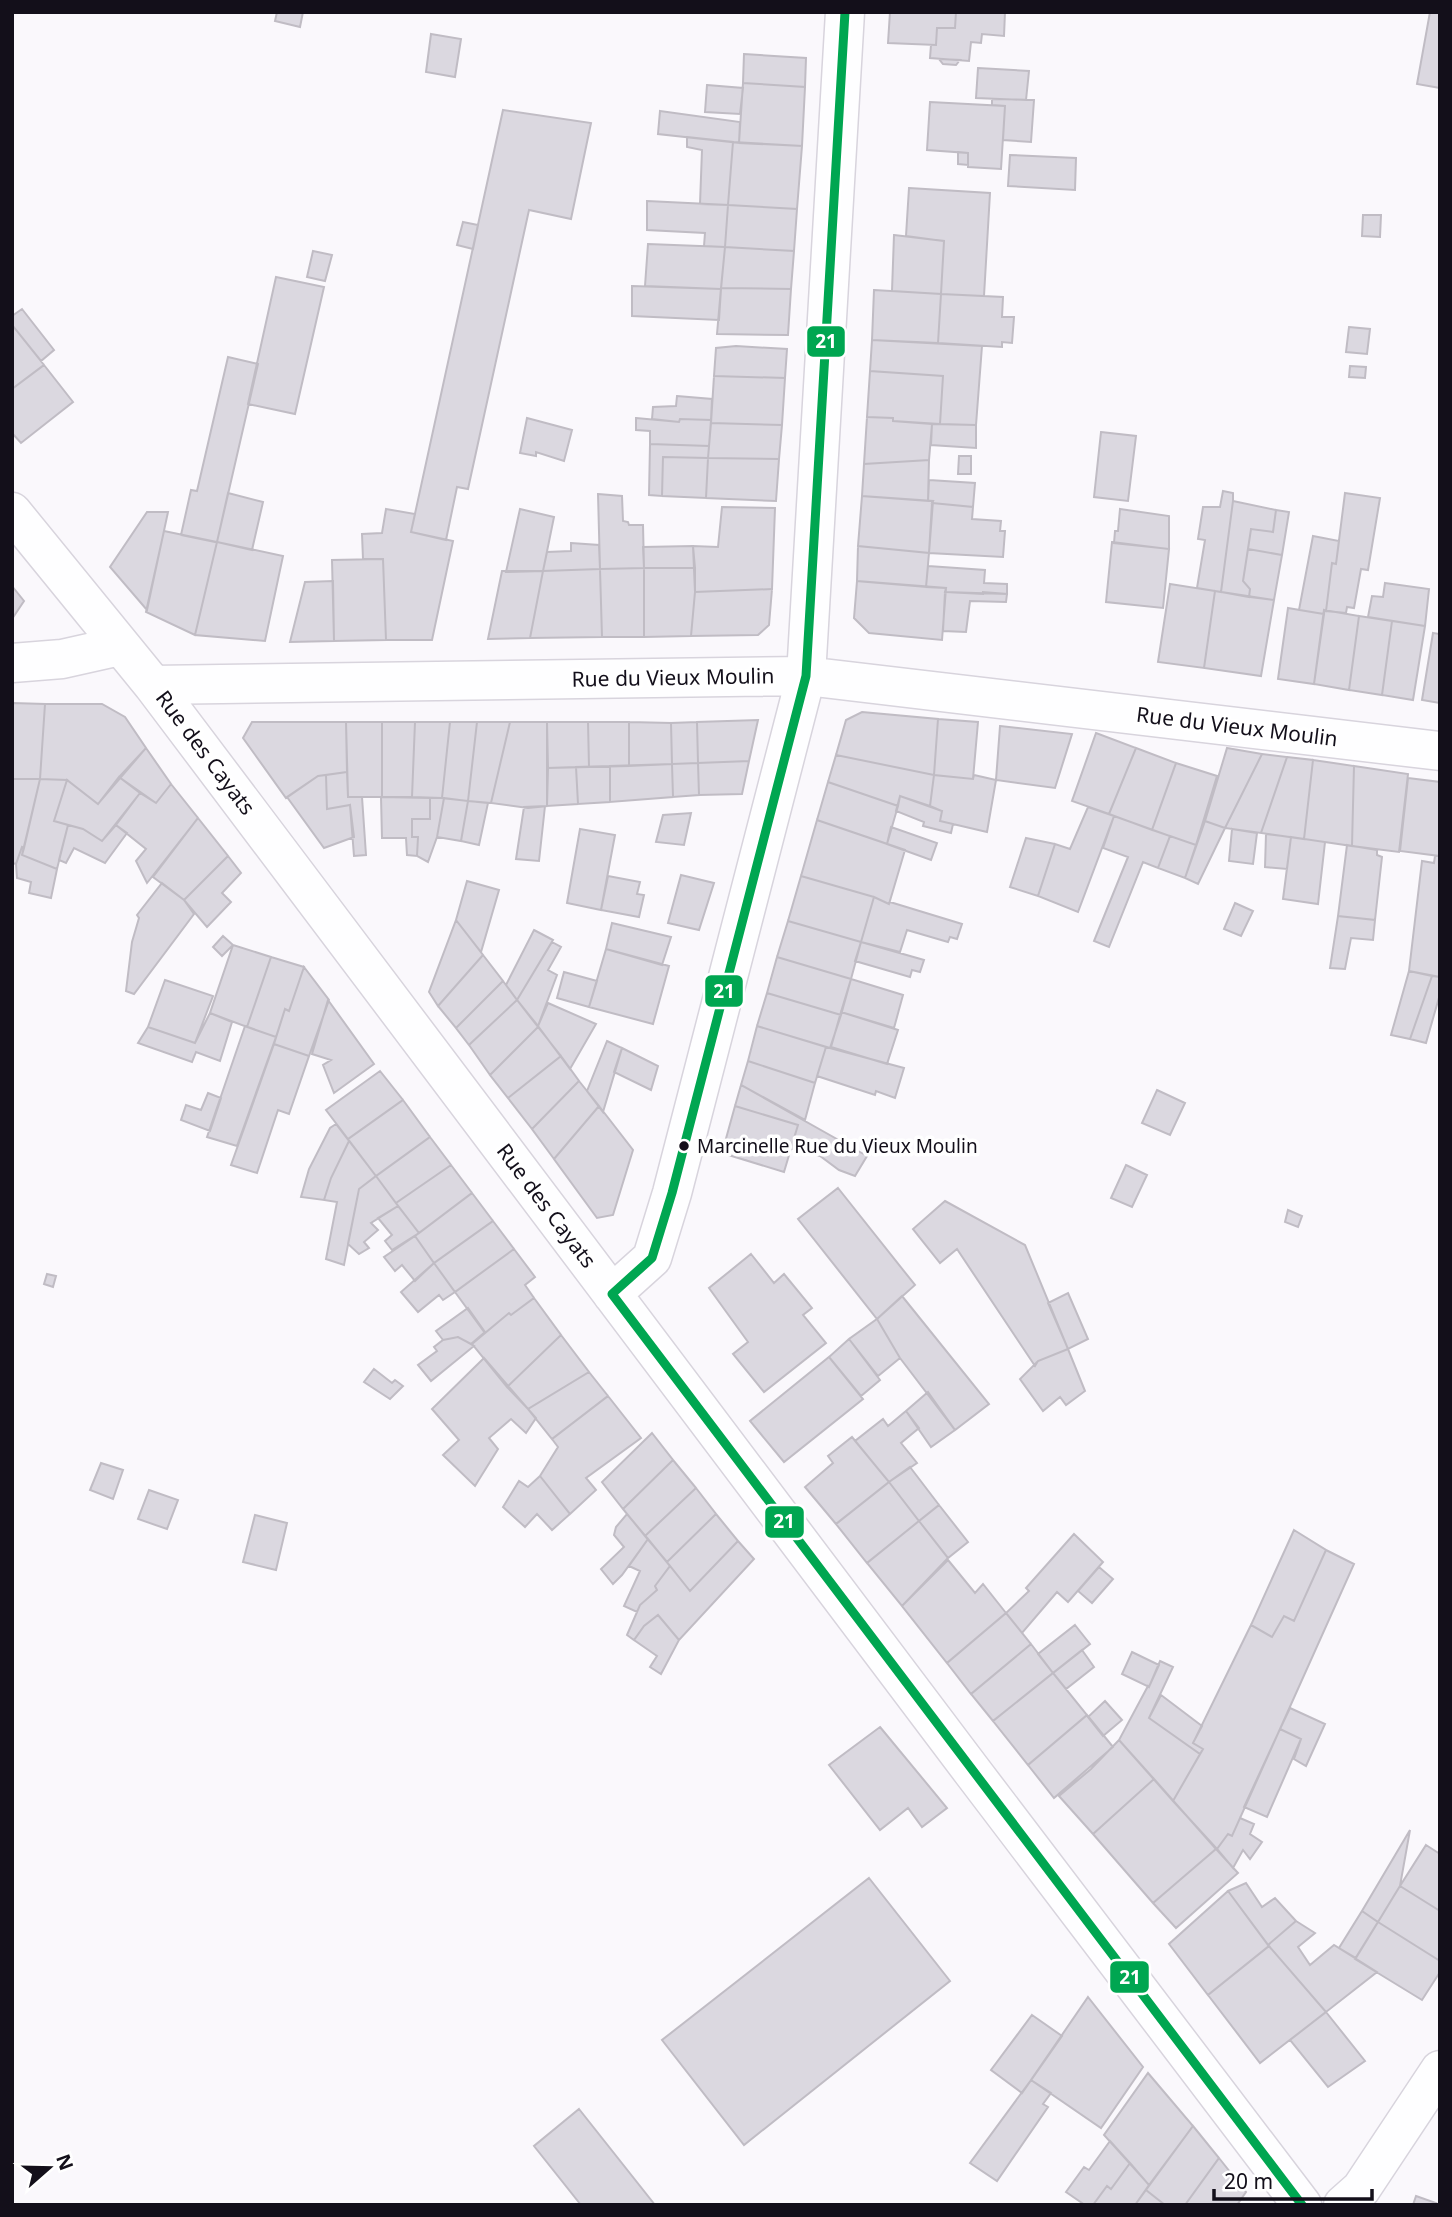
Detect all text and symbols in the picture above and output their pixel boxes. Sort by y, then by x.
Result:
line badge: 21 [806,325,846,358]
text: 21 [815,328,837,354]
street label: Rue du Vieux Moulin [571,661,775,693]
street label: Rue des Cayats [150,685,262,820]
street label: Rue du Vieux Moulin [1135,700,1339,752]
line badge: 21 [704,974,744,1008]
text: 21 [713,978,735,1004]
place label: Marcinelle Rue du Vieux Moulin [697,1133,978,1159]
street label: Rue des Cayats [491,1138,603,1273]
marker: Marcinelle Rue du Vieux Moulin [677,1139,691,1153]
line badge: 21 [764,1505,805,1539]
text: 21 [773,1508,795,1534]
line badge: 21 [1109,1960,1150,1994]
text: 21 [1119,1964,1141,1990]
north arrow [14,2133,84,2203]
text: N [50,2150,80,2174]
scale bar [1214,2158,1372,2202]
text: 20 m [1224,2167,1273,2195]

